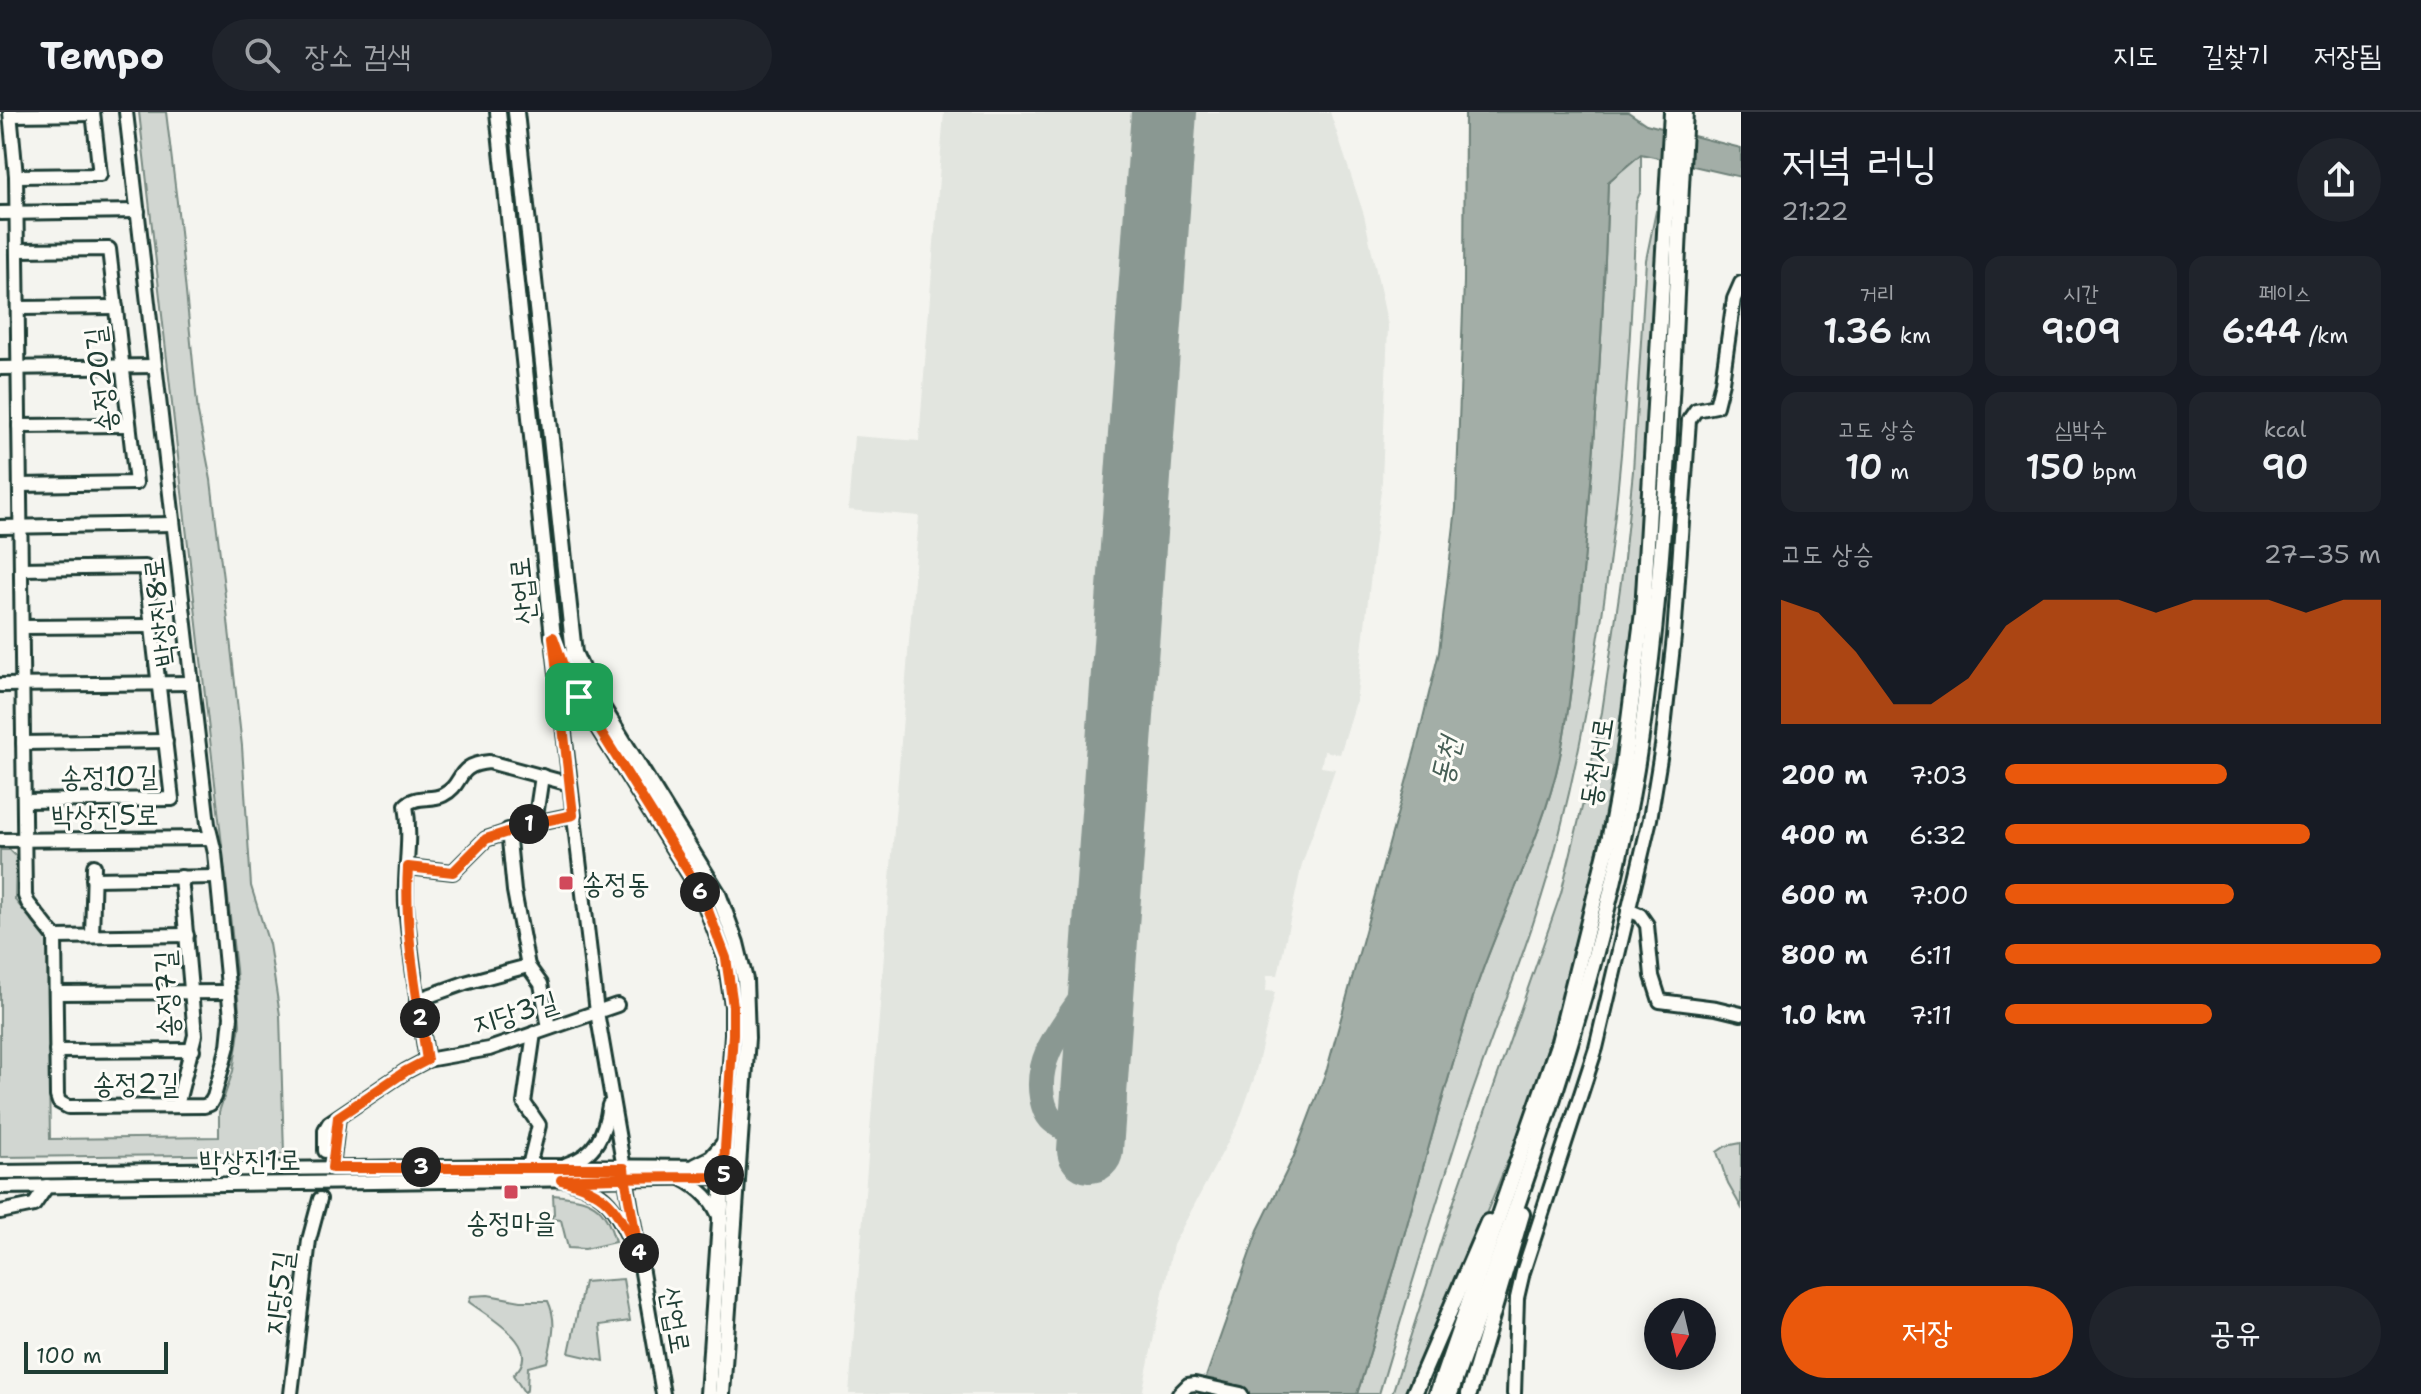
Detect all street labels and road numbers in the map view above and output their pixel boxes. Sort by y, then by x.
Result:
street label: 송정20길 [75,325,125,435]
street label: 박상진8로 [133,555,185,669]
street label: 산업로 [500,555,544,627]
street label: 동천서로 [1570,715,1622,809]
street label: 송정10길 [60,756,158,796]
street label: 박상진5로 [51,795,159,835]
street label: 송정7길 [145,949,187,1039]
street label: 지당3길 [468,981,562,1043]
street label: 송정2길 [92,1064,180,1102]
street label: 박상진1로 [199,1140,301,1180]
street label: 지당5길 [254,1249,302,1337]
street label: 산업로 [651,1283,701,1357]

